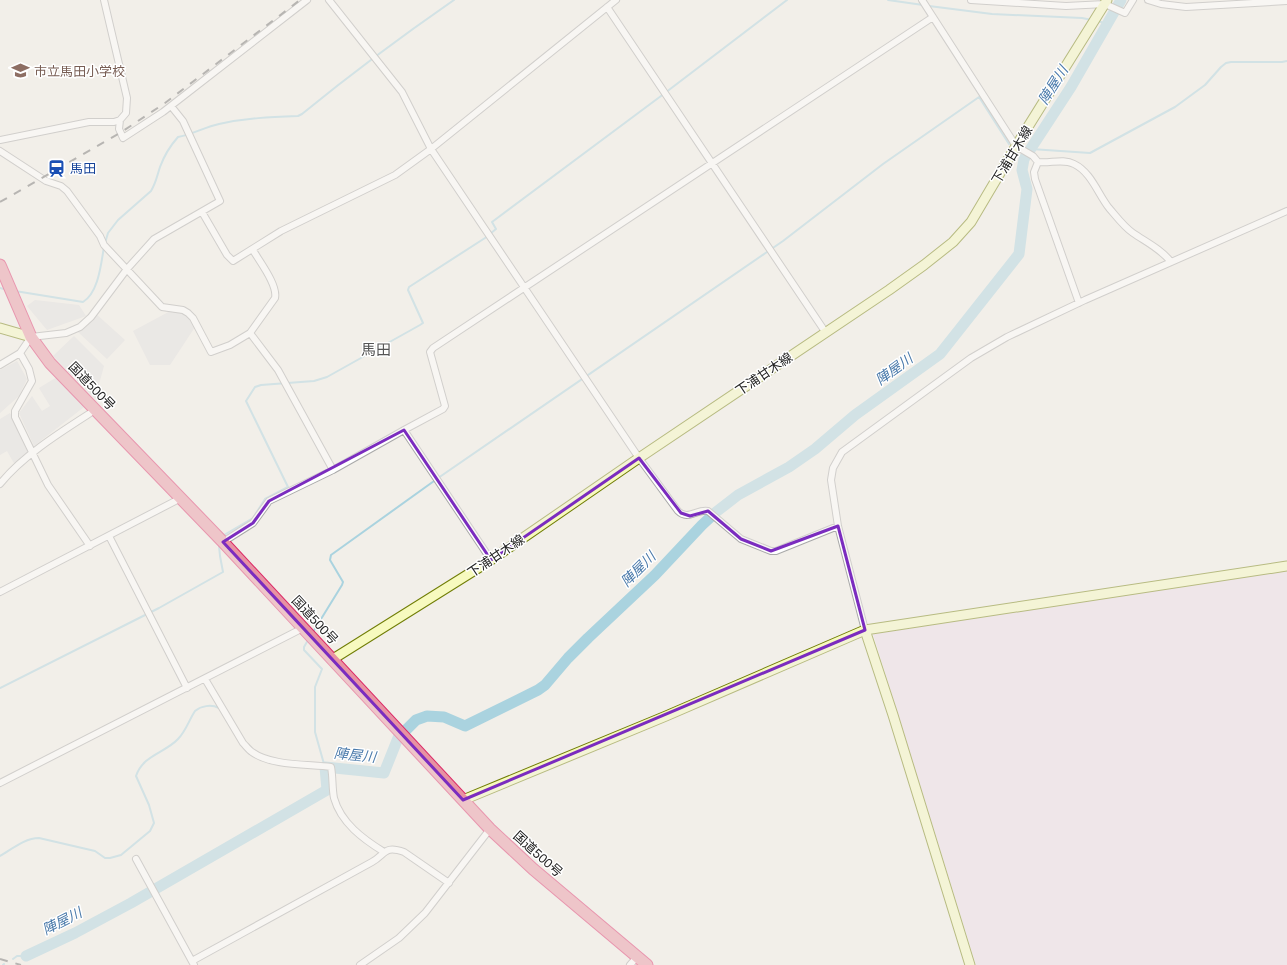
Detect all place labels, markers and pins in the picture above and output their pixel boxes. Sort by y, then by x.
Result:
school or university icon: 市立馬田小学校 [11,61,31,81]
place label: 市立馬田小学校 [34,64,125,79]
station icon: 馬田 [47,158,67,178]
place label: 馬田 [70,161,96,176]

